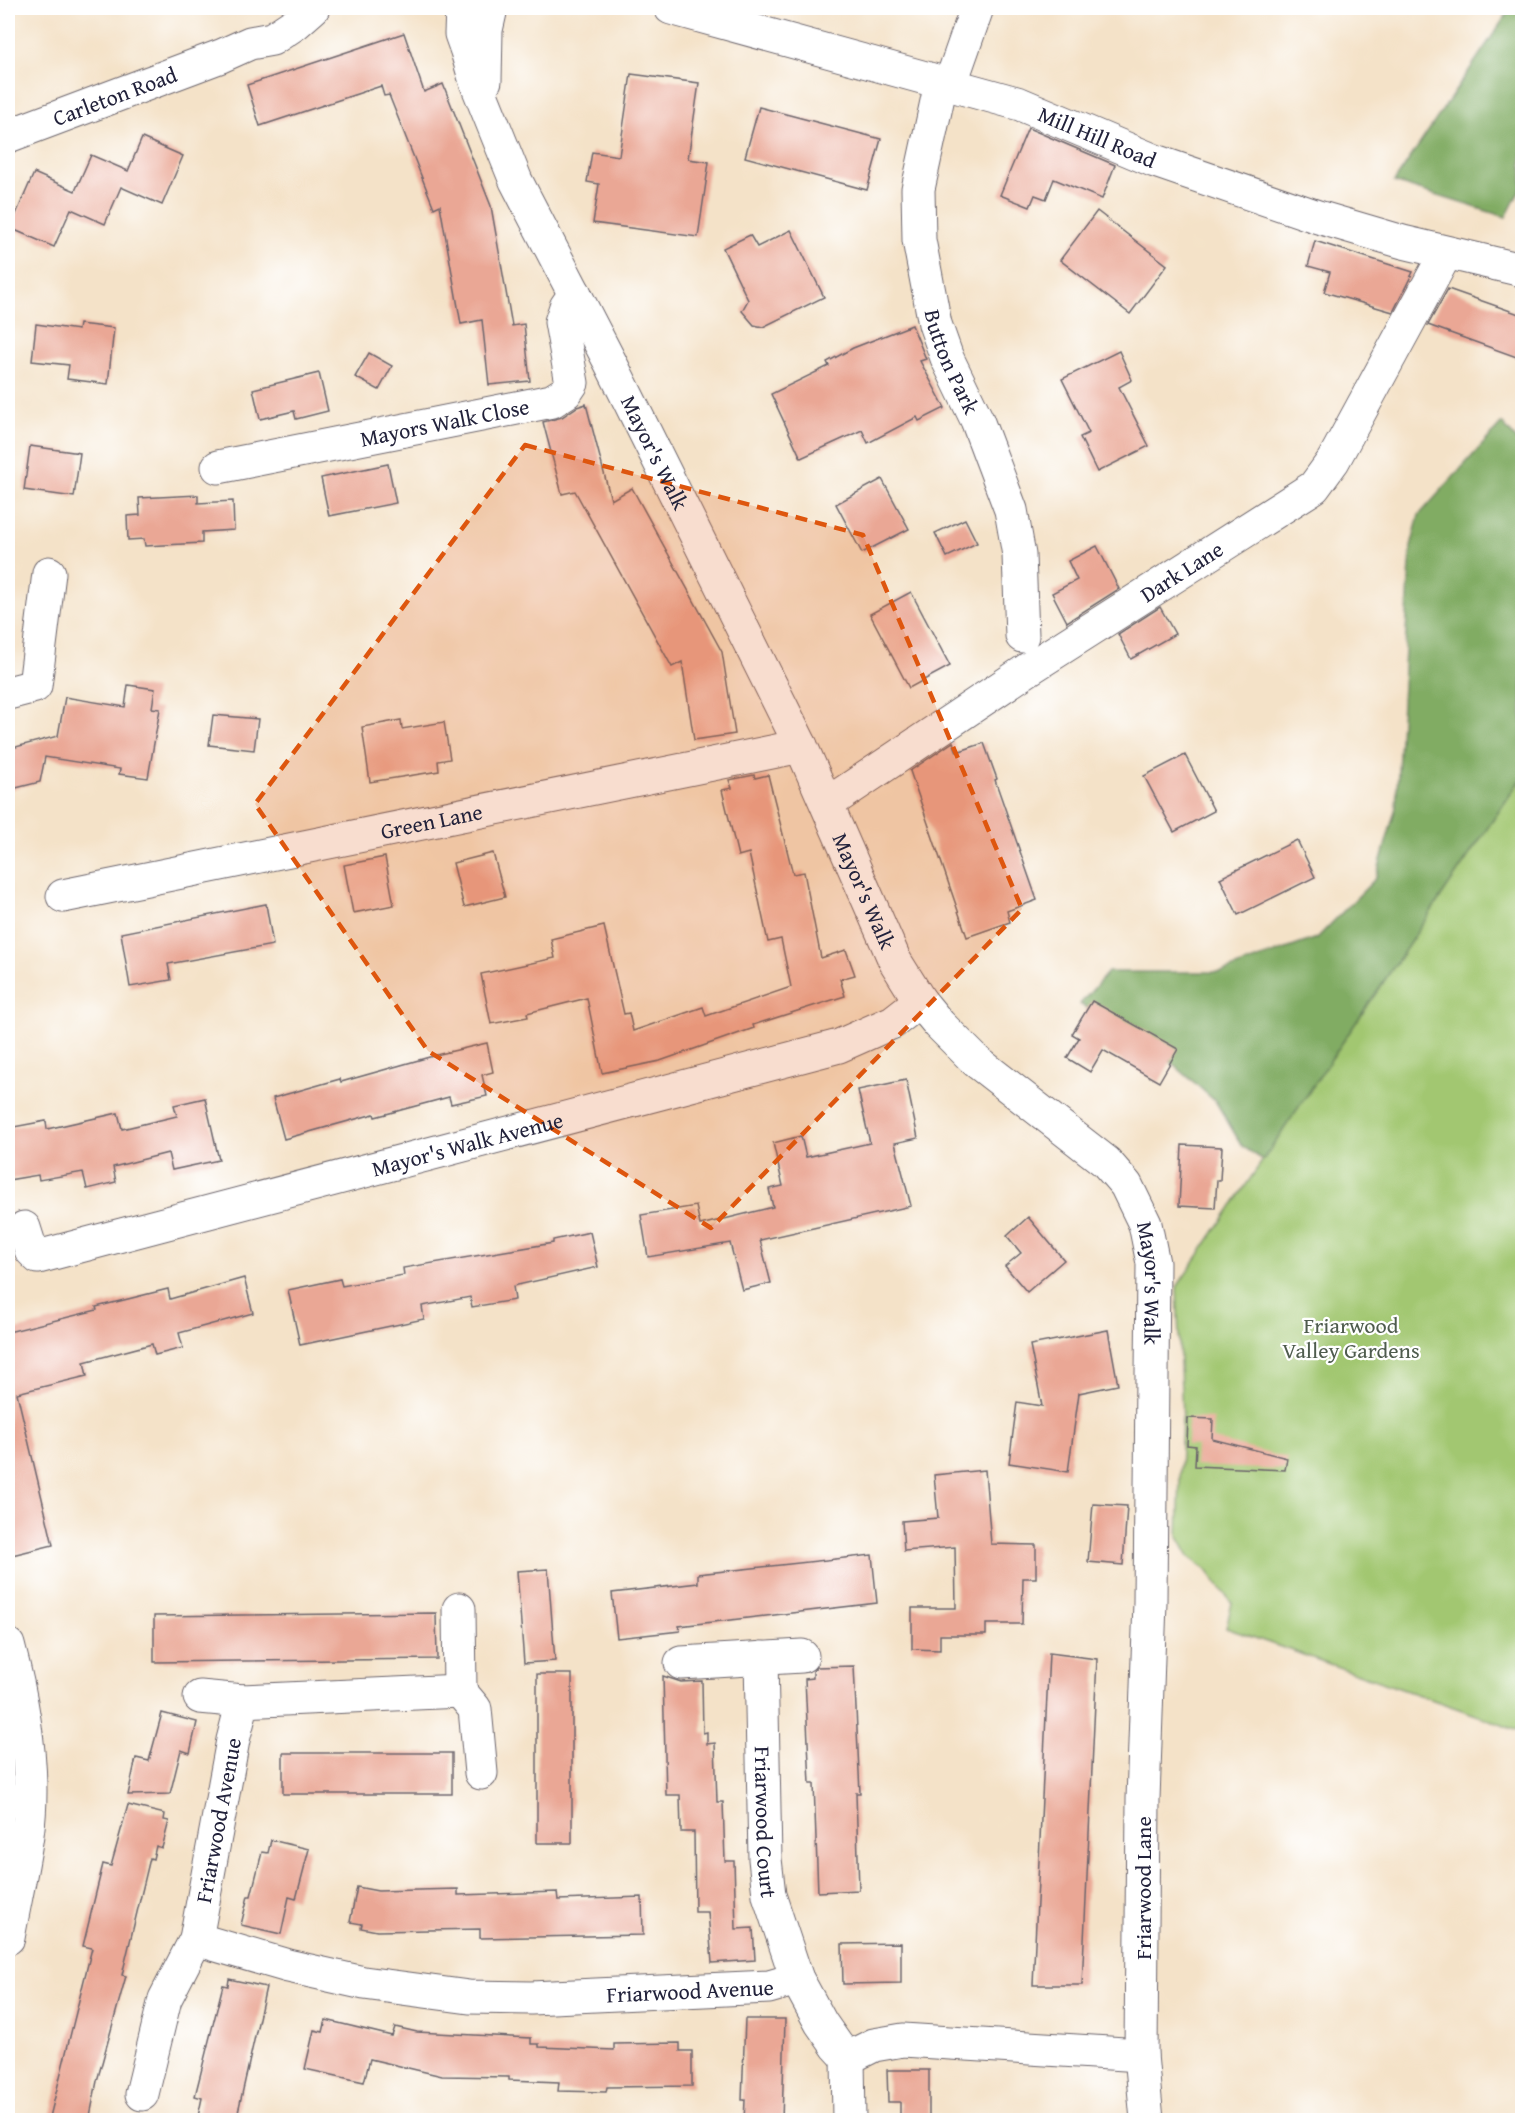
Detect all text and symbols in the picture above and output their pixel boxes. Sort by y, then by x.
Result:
street label: Carleton Road [48,58,182,134]
street label: Mill Hill Road [1033,98,1162,176]
street label: Button Park [917,307,988,420]
street label: Mayors Walk Close [357,390,532,455]
street label: Mayor's Walk [613,390,697,516]
street label: Dark Lane [1134,533,1229,610]
street label: Green Lane [378,795,485,847]
street label: Mayor's Walk [825,828,904,955]
street label: Mayor's Walk Avenue [368,1103,567,1184]
street label: Mayor's Walk [1129,1218,1169,1346]
park label: Friarwood Valley Gardens [1282,1309,1420,1366]
street label: Friarwood Avenue [187,1735,249,1906]
street label: Friarwood Court [747,1746,785,1900]
street label: Friarwood Lane [1127,1816,1159,1960]
street label: Friarwood Avenue [606,1971,775,2010]

